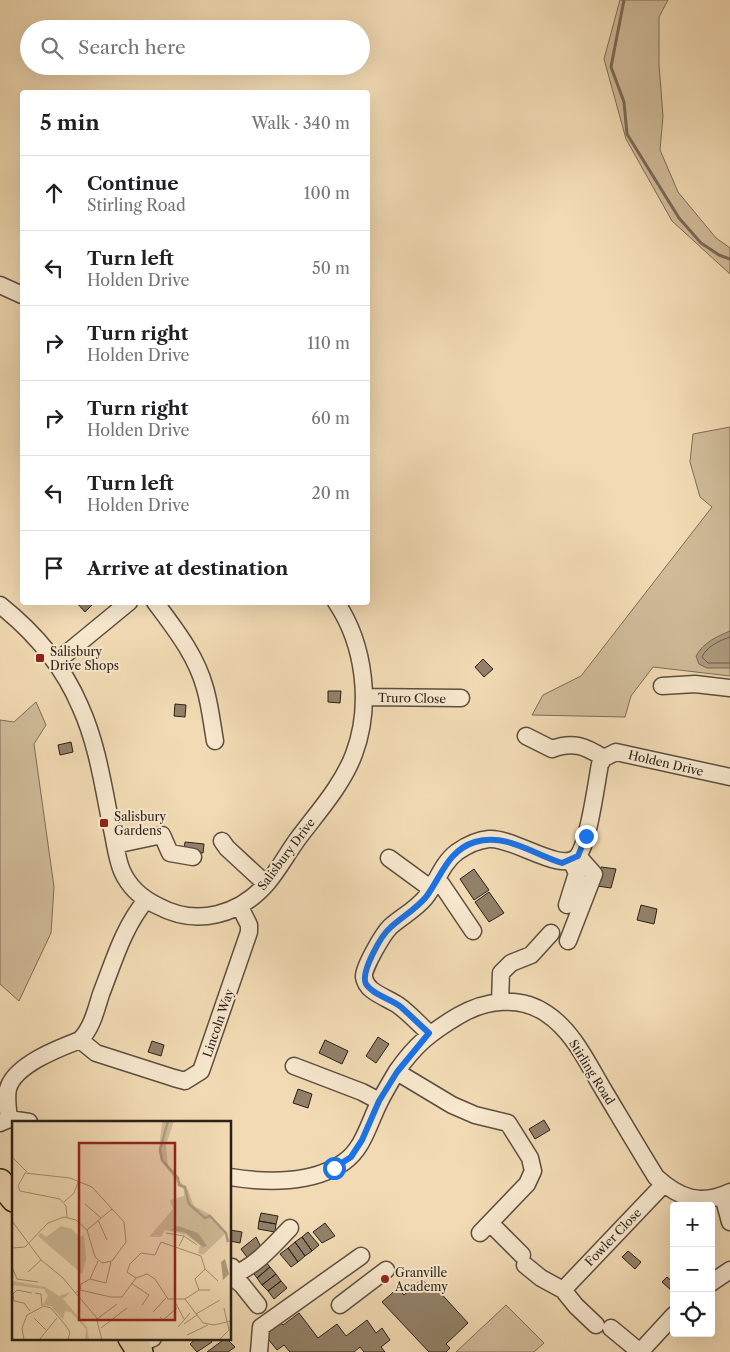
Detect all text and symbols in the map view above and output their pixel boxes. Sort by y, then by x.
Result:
search box [20,20,370,75]
icon: search [38,34,66,62]
text: Search here [78,36,186,59]
text: 5 min [40,110,100,135]
text: Walk · 340 m [251,113,350,133]
text: Continue [87,172,179,195]
icon: ahead [40,179,68,207]
text: 100 m [304,183,350,203]
text: Stirling Road [87,195,186,215]
text: Turn left [87,247,174,270]
icon: left [40,254,68,282]
text: 50 m [312,258,350,278]
text: Holden Drive [87,270,189,290]
text: Turn right [87,322,188,345]
icon: right [40,329,68,357]
text: 110 m [307,333,350,353]
text: Holden Drive [87,345,189,365]
text: Turn right [87,397,188,420]
icon: right [40,404,68,432]
text: 60 m [311,408,350,428]
text: Holden Drive [87,420,189,440]
text: Turn left [87,472,174,495]
icon: left [40,479,68,507]
text: 20 m [311,483,350,503]
text: Holden Drive [87,495,189,515]
icon: arrive [40,554,68,582]
text: Arrive at destination [87,557,288,580]
place label: Salisbury Drive Shops [50,644,119,673]
marker: Salisbury Drive Shops [34,652,46,664]
street label: Truro Close [378,690,447,706]
street label: Holden Drive [627,747,705,779]
place label: Salisbury Gardens [114,809,167,838]
street label: Salisbury Drive [254,815,318,893]
marker: Salisbury Gardens [98,817,110,829]
route end [575,825,598,848]
street label: Lincoln Way [199,987,237,1059]
street label: Stirling Road [566,1037,618,1108]
inset map [12,1121,231,1340]
route start [323,1157,346,1180]
map controls [670,1202,715,1337]
button: + [670,1202,715,1247]
street label: Fowler Close [582,1205,644,1269]
button: − [670,1247,715,1292]
place label: Granville Academy [394,1265,448,1294]
marker: Granville Academy [379,1273,391,1285]
button: locate [670,1292,715,1337]

